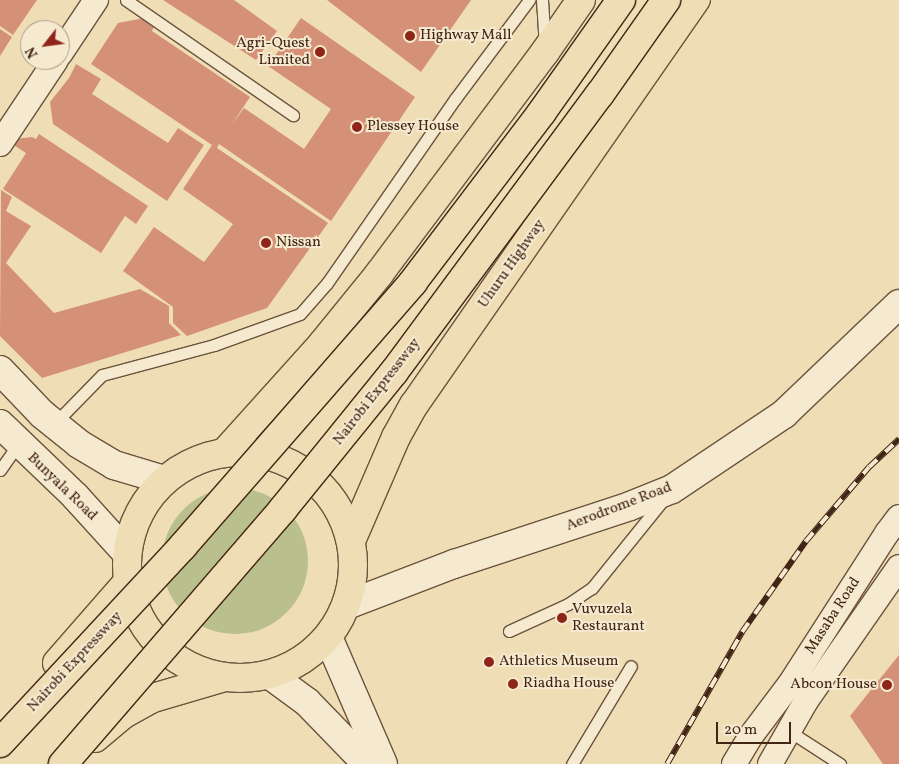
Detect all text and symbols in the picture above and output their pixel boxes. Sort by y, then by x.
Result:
north arrow [20,20,70,70]
place label: Highway Mall [420,27,512,45]
marker: Highway Mall [404,30,416,42]
place label: Agri-Quest Limited [236,34,310,69]
text: N [22,43,43,61]
marker: Agri-Quest Limited [314,46,326,58]
place label: Plessey House [367,118,459,136]
marker: Plessey House [351,121,363,133]
street label: Uhuru Highway [475,216,549,312]
place label: Nissan [276,234,321,252]
marker: Nissan [260,237,272,249]
street label: Nairobi Expressway [330,335,424,449]
street label: Bunyala Road [23,449,101,525]
street label: Aerodrome Road [564,479,674,535]
street label: Masaba Road [802,574,864,658]
place label: Vuvuzela Restaurant [572,600,645,635]
street label: Nairobi Expressway [24,608,126,716]
marker: Vuvuzela Restaurant [556,612,568,624]
place label: Athletics Museum [499,653,618,671]
marker: Athletics Museum [483,656,495,668]
place label: Riadha House [523,675,614,693]
place label: Abcon House [790,676,877,694]
marker: Riadha House [507,678,519,690]
marker: Abcon House [881,679,893,691]
scale bar [719,712,794,744]
text: 20 m [724,720,757,741]

